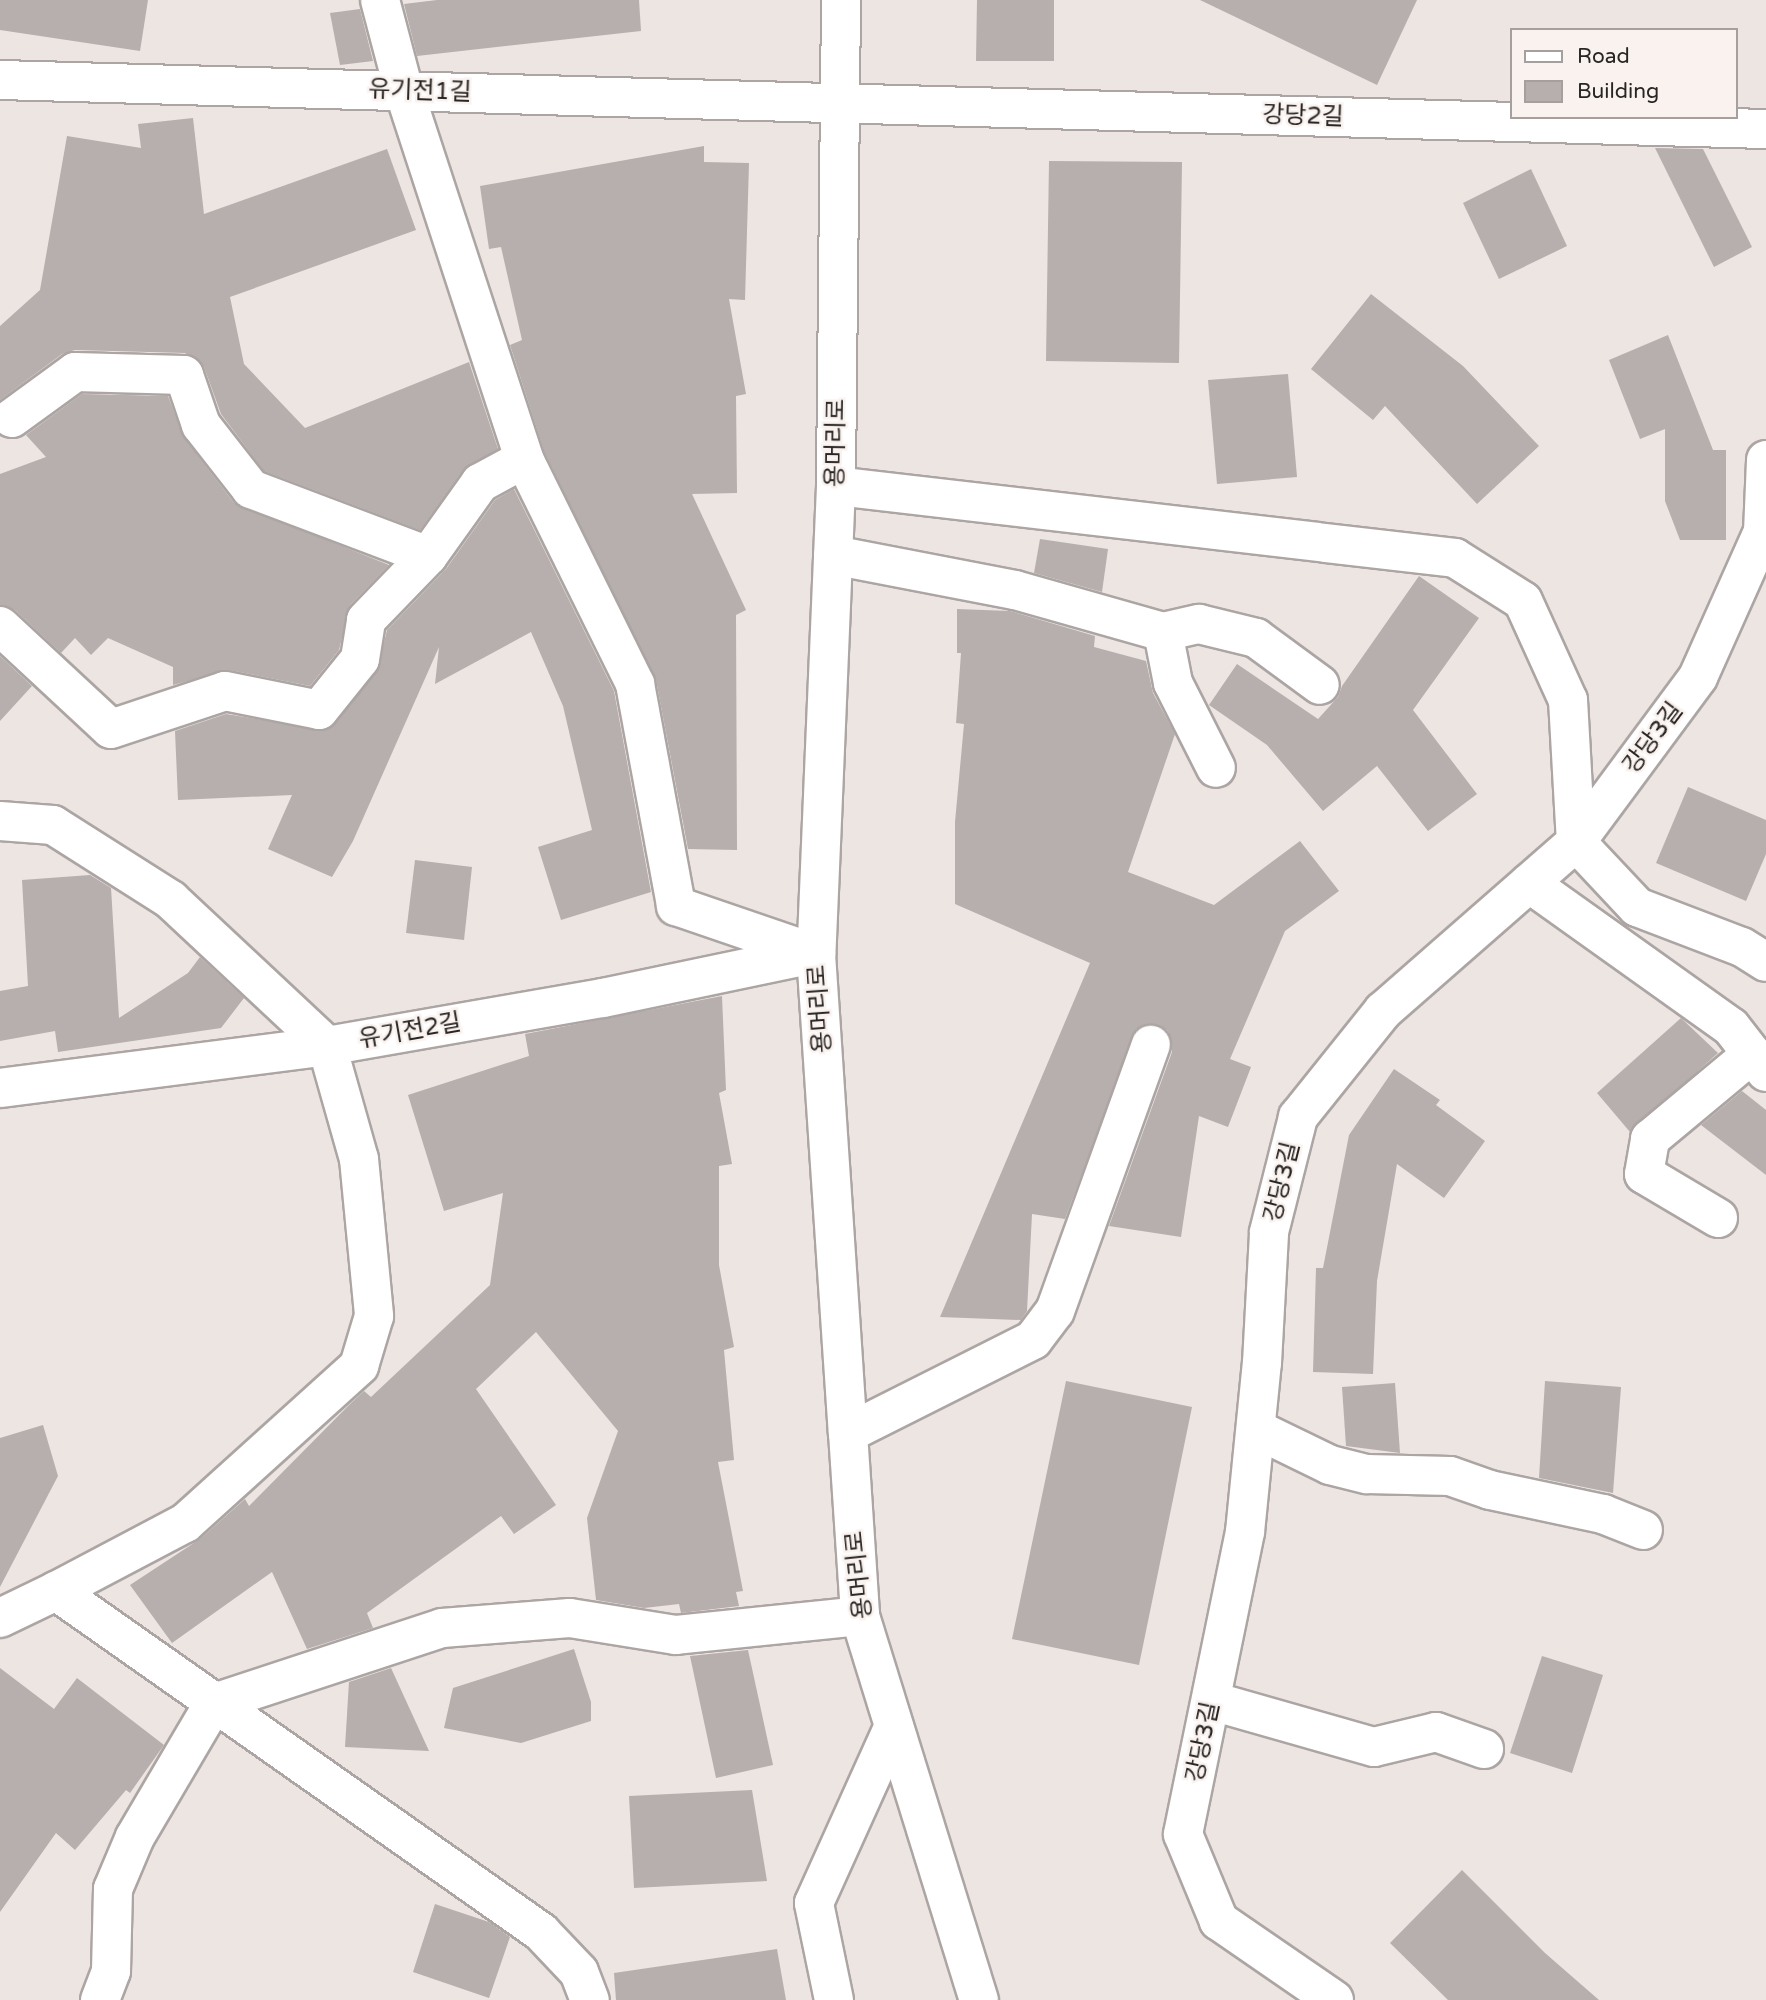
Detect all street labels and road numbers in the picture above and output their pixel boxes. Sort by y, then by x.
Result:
street label: 유기전1길 [368,75,472,107]
street label: 강당2길 [1262,100,1344,132]
street label: 용머리로 [821,399,851,487]
street label: 강당3길 [1617,697,1689,779]
street label: 용머리로 [803,964,837,1054]
street label: 유기전2길 [357,1008,463,1054]
street label: 강당3길 [1258,1139,1306,1225]
street label: 용머리로 [840,1530,878,1620]
street label: 강당3길 [1180,1699,1226,1785]

